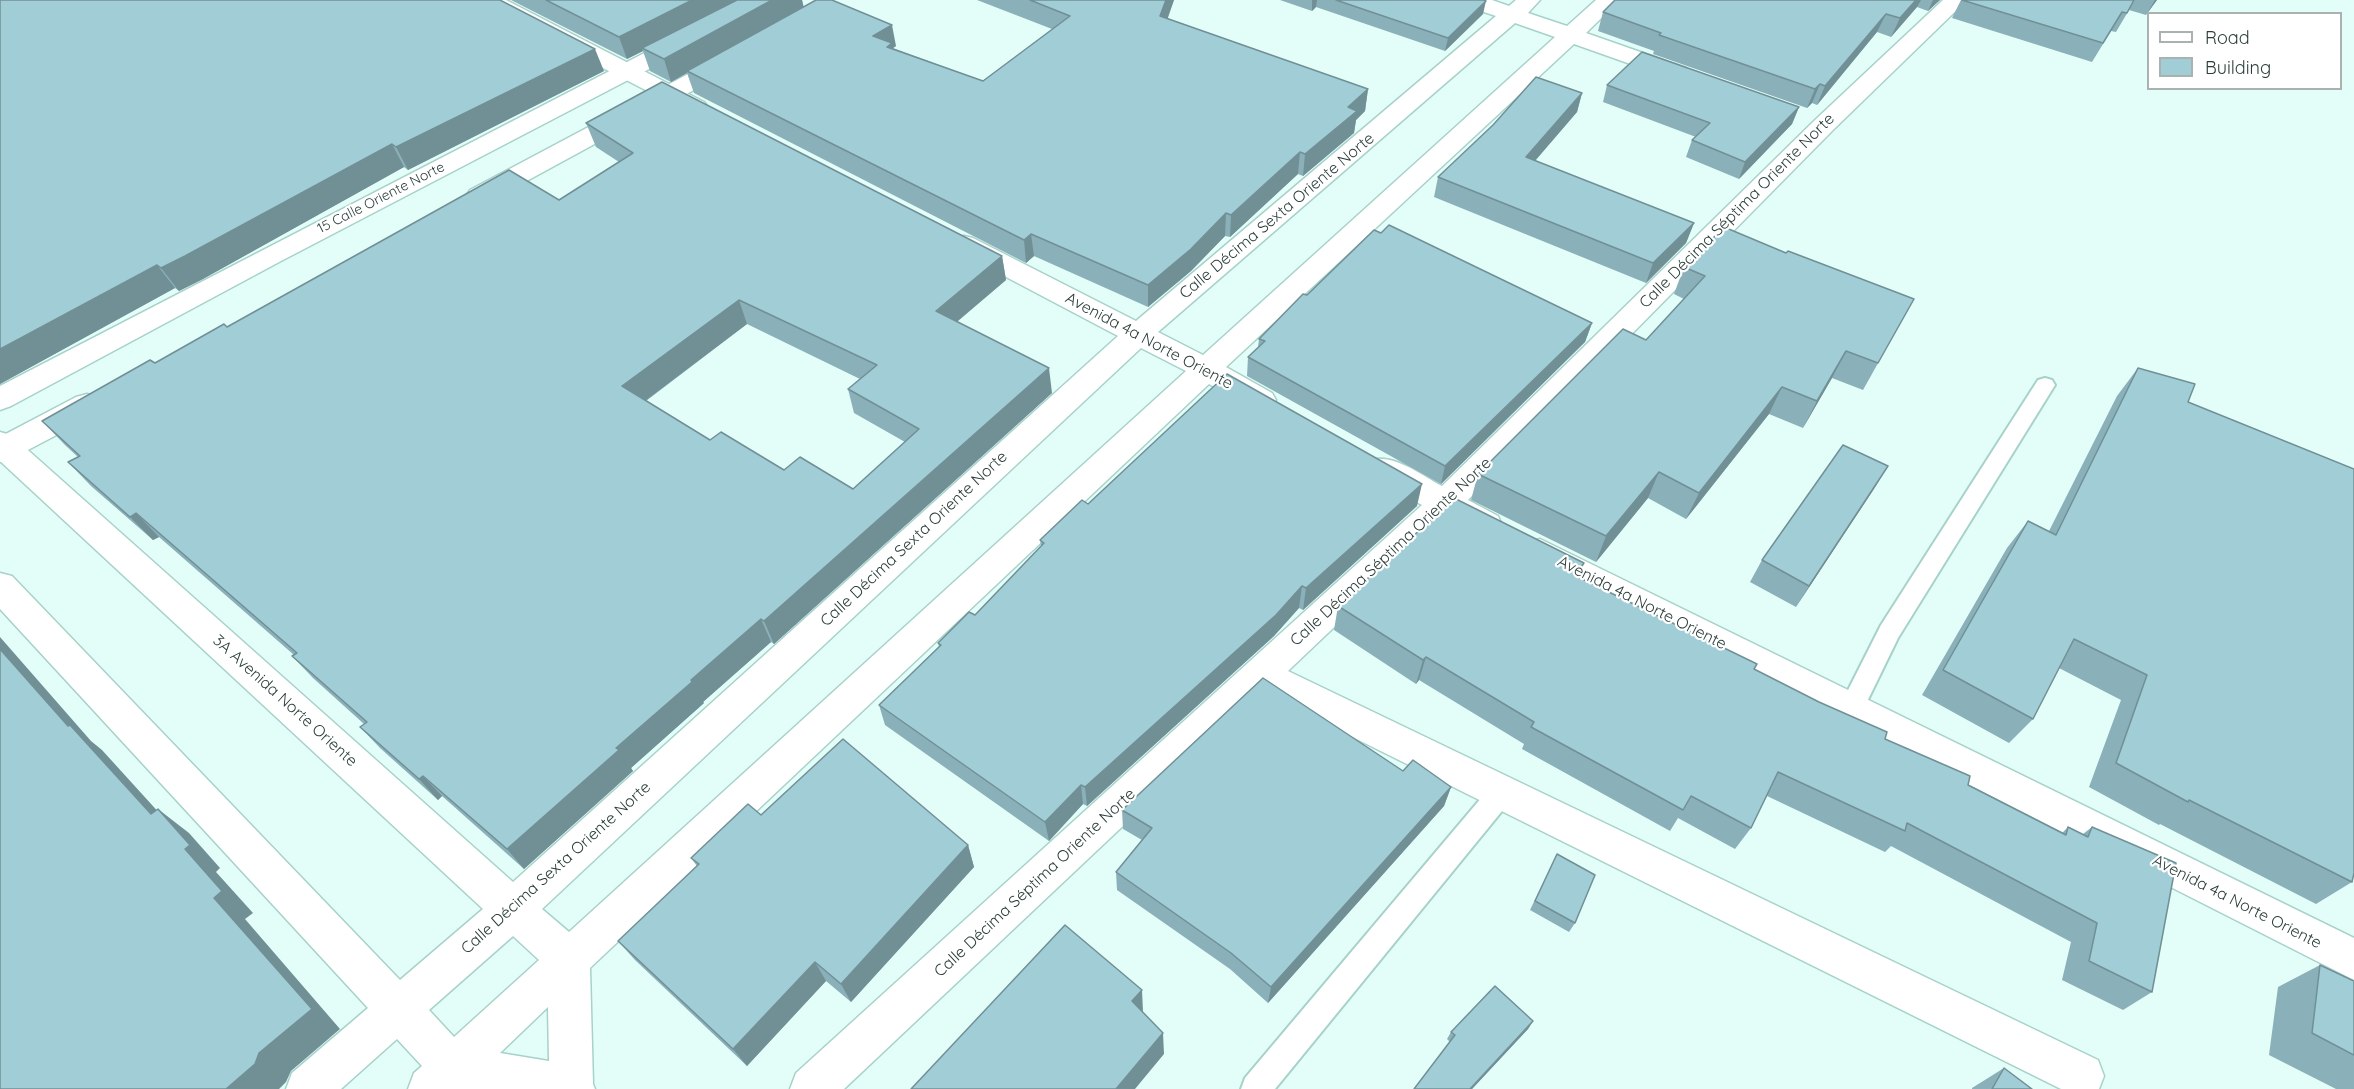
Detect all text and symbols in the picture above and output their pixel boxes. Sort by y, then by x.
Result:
legend [2147,12,2342,90]
text: Road [2205,26,2250,49]
text: Building [2205,56,2271,79]
street label: Calle Décima Séptima Oriente Norte [1636,110,1838,312]
street label: Calle Décima Sexta Oriente Norte [1176,129,1378,303]
street label: 15 Calle Oriente Norte [315,159,447,237]
street label: Avenida 4a Norte Oriente [1062,289,1236,393]
street label: Calle Décima Sexta Oriente Norte [817,447,1011,631]
street label: Calle Décima Séptima Oriente Norte [1287,454,1495,650]
street label: Avenida 4a Norte Oriente [1554,552,1730,654]
street label: 3A Avenida Norte Oriente [209,631,361,771]
street label: Calle Décima Sexta Oriente Norte [457,778,655,958]
street label: Calle Décima Séptima Oriente Norte [931,785,1139,981]
street label: Avenida 4a Norte Oriente [2149,851,2325,953]

